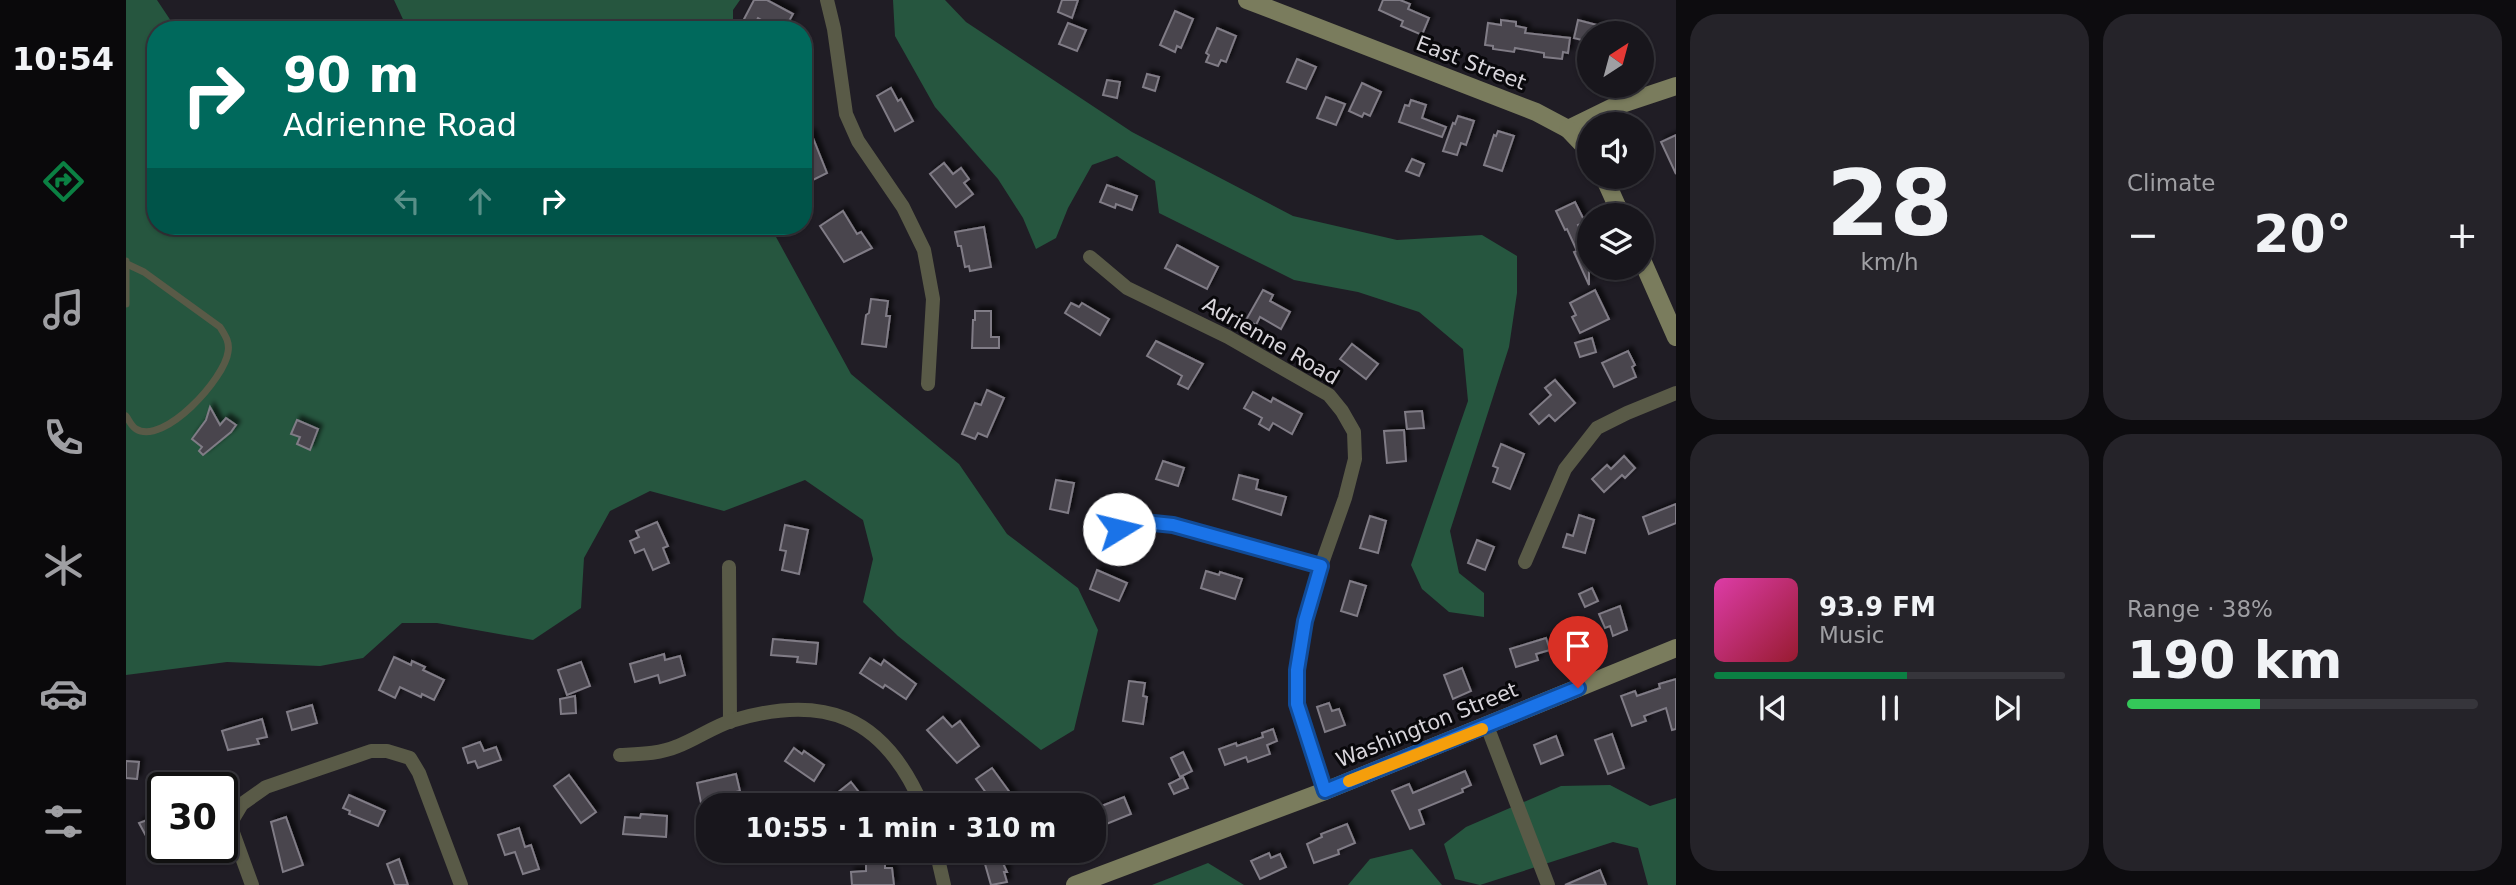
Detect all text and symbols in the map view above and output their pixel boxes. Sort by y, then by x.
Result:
north arrow [1577,21,1654,98]
map controls [1577,21,1654,280]
street label: East Street [1413,31,1529,95]
text: 10:54 [12,40,114,78]
text: 90 m [283,47,419,104]
icon: right [168,49,259,140]
text: Adrienne Road [283,106,517,144]
button: sound [1577,112,1654,189]
text: 28 [1826,151,1953,256]
icon: directions [39,157,88,206]
text: Climate [2127,170,2216,196]
icon: left [388,182,426,220]
icon: ahead [461,182,499,220]
icon: right [534,182,572,220]
button: layers [1577,203,1654,280]
text: 20° [2253,204,2352,264]
text: − [2127,213,2159,257]
text: + [2446,213,2478,257]
text: km/h [1860,249,1919,275]
icon: music [39,285,88,334]
street label: Adrienne Road [1198,292,1344,390]
icon: phone [39,413,88,462]
position arrow [1082,492,1156,566]
icon: climate [39,541,88,590]
text: 93.9 FM [1819,592,1936,622]
text: Range · 38% [2127,596,2273,622]
pin [1548,616,1608,688]
text: Music [1819,622,1884,648]
icon: arrive [1559,627,1597,665]
text: 190 km [2127,630,2342,690]
icon: car [39,669,88,718]
street label: Washington Street [1333,678,1521,772]
icon: previous [1754,689,1792,727]
icon: pause [1871,689,1909,727]
icon: next [1988,689,2026,727]
speed limit sign: 30 [147,772,238,863]
icon: filters [39,797,88,846]
text: 10:55 · 1 min · 310 m [746,813,1056,843]

